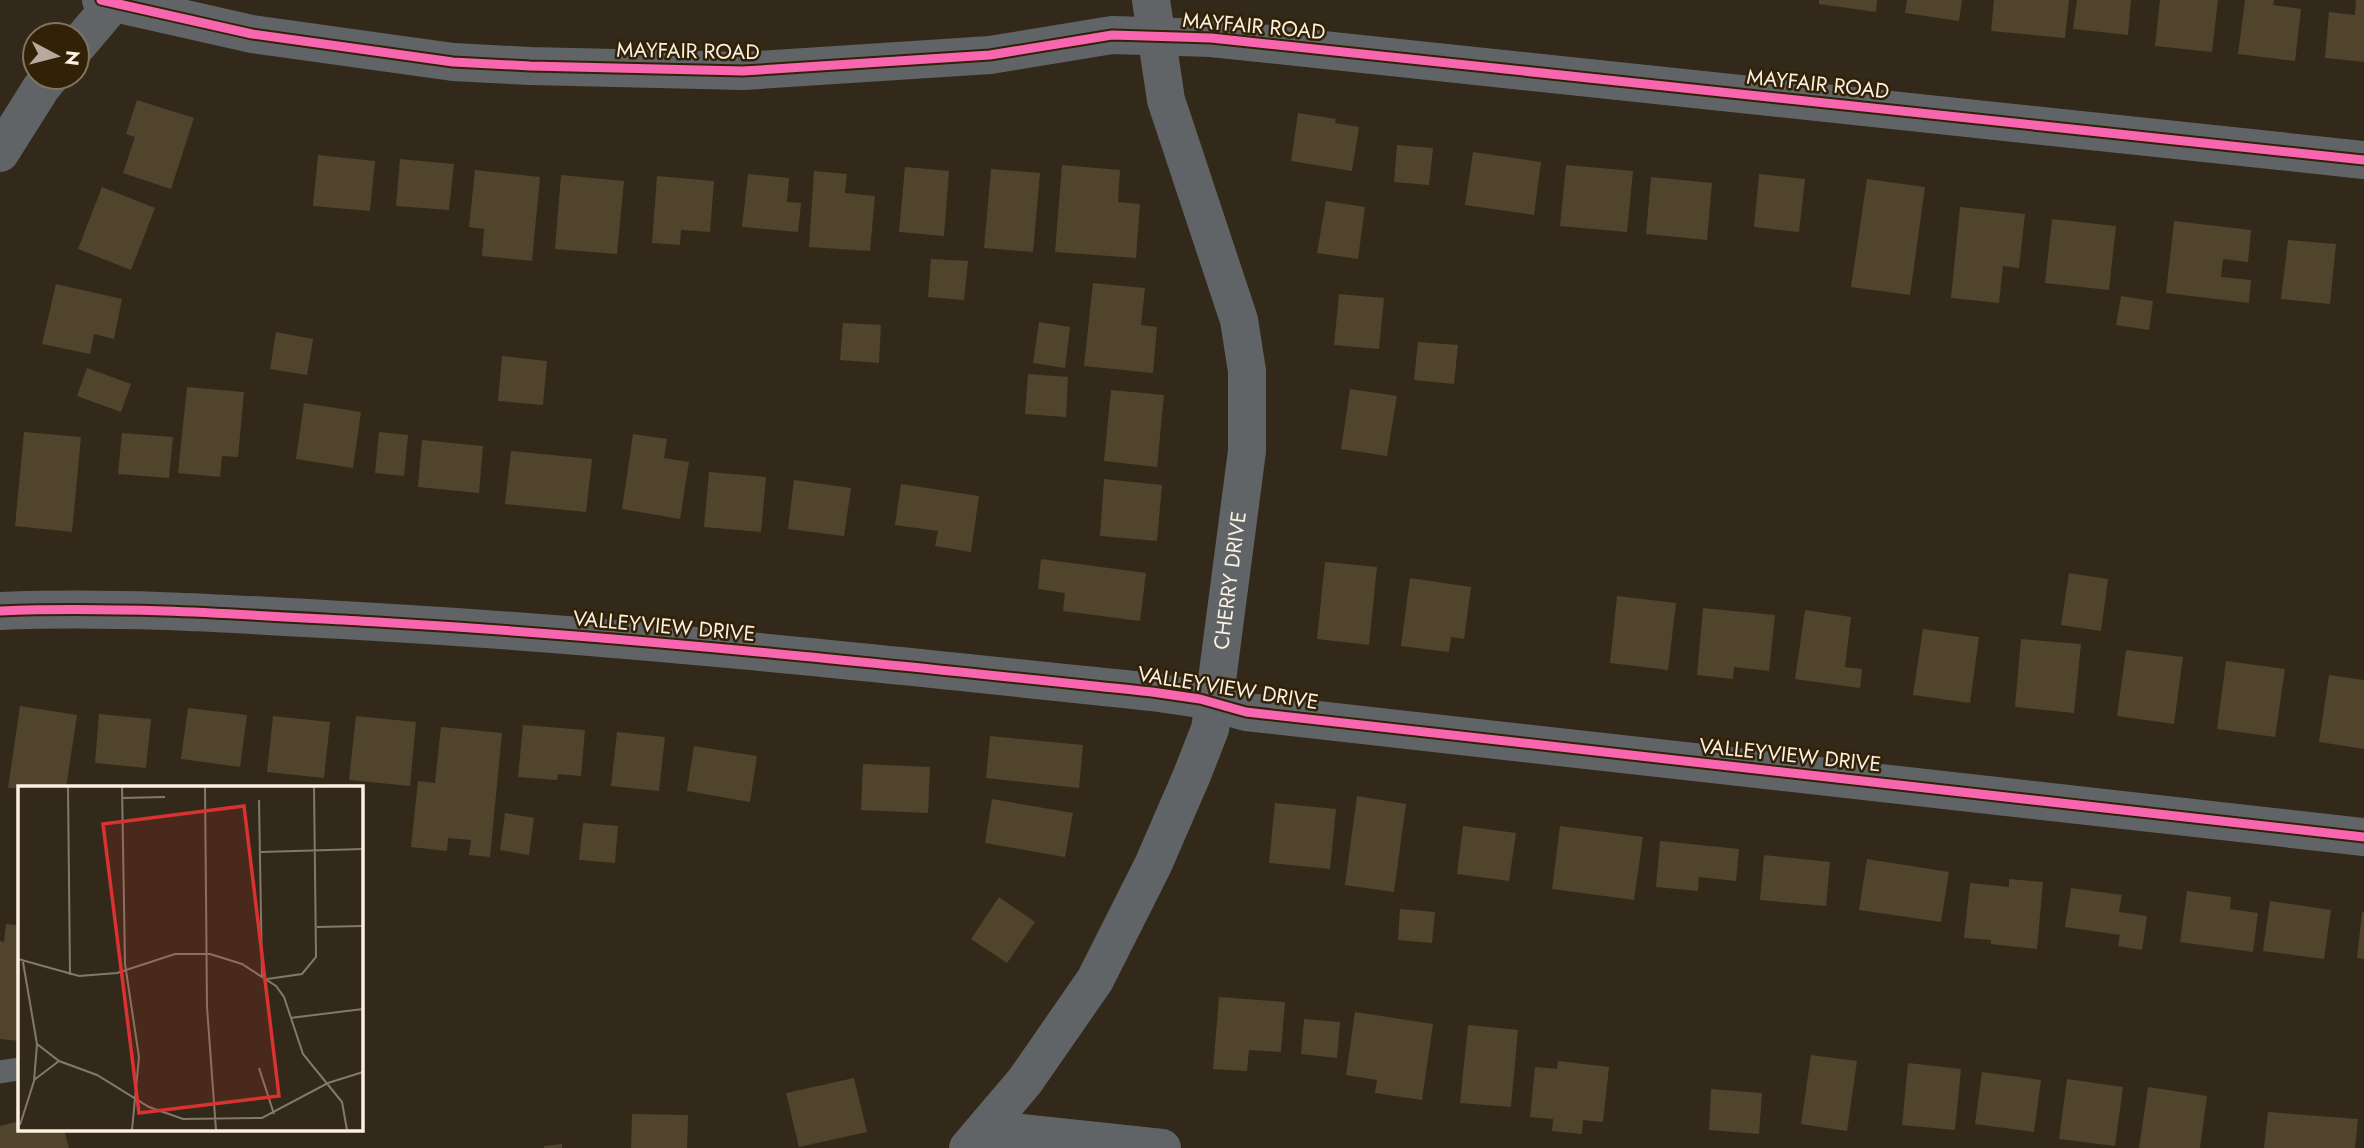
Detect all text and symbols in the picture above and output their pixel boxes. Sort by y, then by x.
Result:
street label: MAYFAIR ROAD [1181,5,1327,47]
north arrow [21,21,91,91]
street label: MAYFAIR ROAD [616,35,760,67]
text: N [58,49,87,67]
street label: MAYFAIR ROAD [1745,62,1891,106]
street label: CHERRY DRIVE [1206,510,1254,651]
street label: VALLEYVIEW DRIVE [572,603,756,649]
street label: VALLEYVIEW DRIVE [1135,659,1321,717]
street label: VALLEYVIEW DRIVE [1698,731,1882,779]
inset map [18,786,362,1130]

